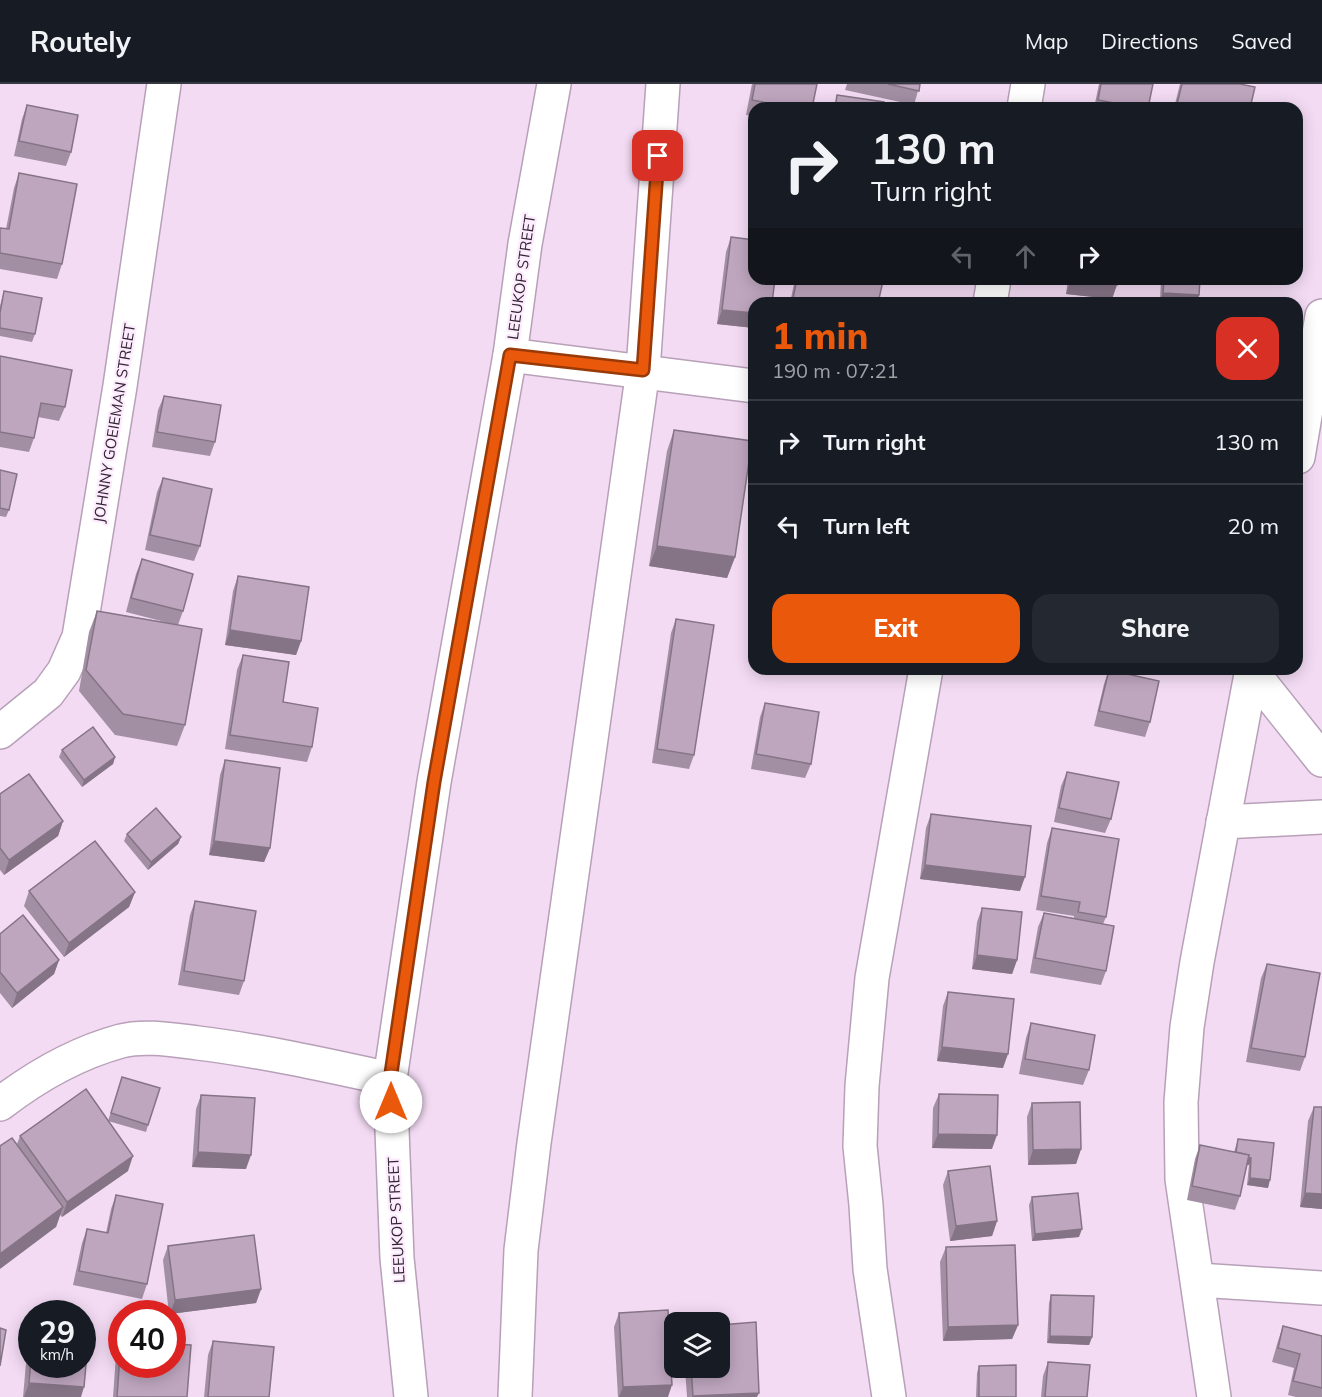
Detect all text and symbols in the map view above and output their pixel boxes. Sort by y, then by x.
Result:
text: Routely [30,24,131,59]
text: Map [1025,28,1068,54]
text: Directions [1101,28,1198,54]
text: Saved [1231,28,1292,54]
text: 130 m [871,122,996,175]
icon: right [772,126,850,204]
pin [632,130,683,181]
icon: arrive [641,139,674,172]
text: Turn right [871,174,991,208]
street label: LEEUKOP STREET [503,213,539,341]
icon: left [946,240,979,273]
icon: ahead [1009,240,1042,273]
icon: right [1072,240,1105,273]
text: 1 min [772,313,868,358]
button: close [1216,317,1279,380]
street label: JOHNNY GOEIEMAN STREET [89,322,139,524]
text: 190 m · 07:21 [772,358,898,383]
icon: right [772,426,805,459]
text: Turn right [823,428,926,456]
text: 130 m [1214,428,1279,456]
icon: left [772,510,805,543]
text: Turn left [823,512,910,540]
text: 20 m [1228,512,1279,540]
button: Exit [772,594,1020,663]
button: Share [1032,594,1279,663]
position arrow [359,1070,423,1134]
street label: LEEUKOP STREET [383,1157,409,1283]
speed limit sign: 40 [108,1300,186,1378]
map controls [664,1312,730,1378]
button: layers [664,1312,730,1378]
text: 29 [39,1313,75,1351]
text: km/h [40,1345,74,1364]

